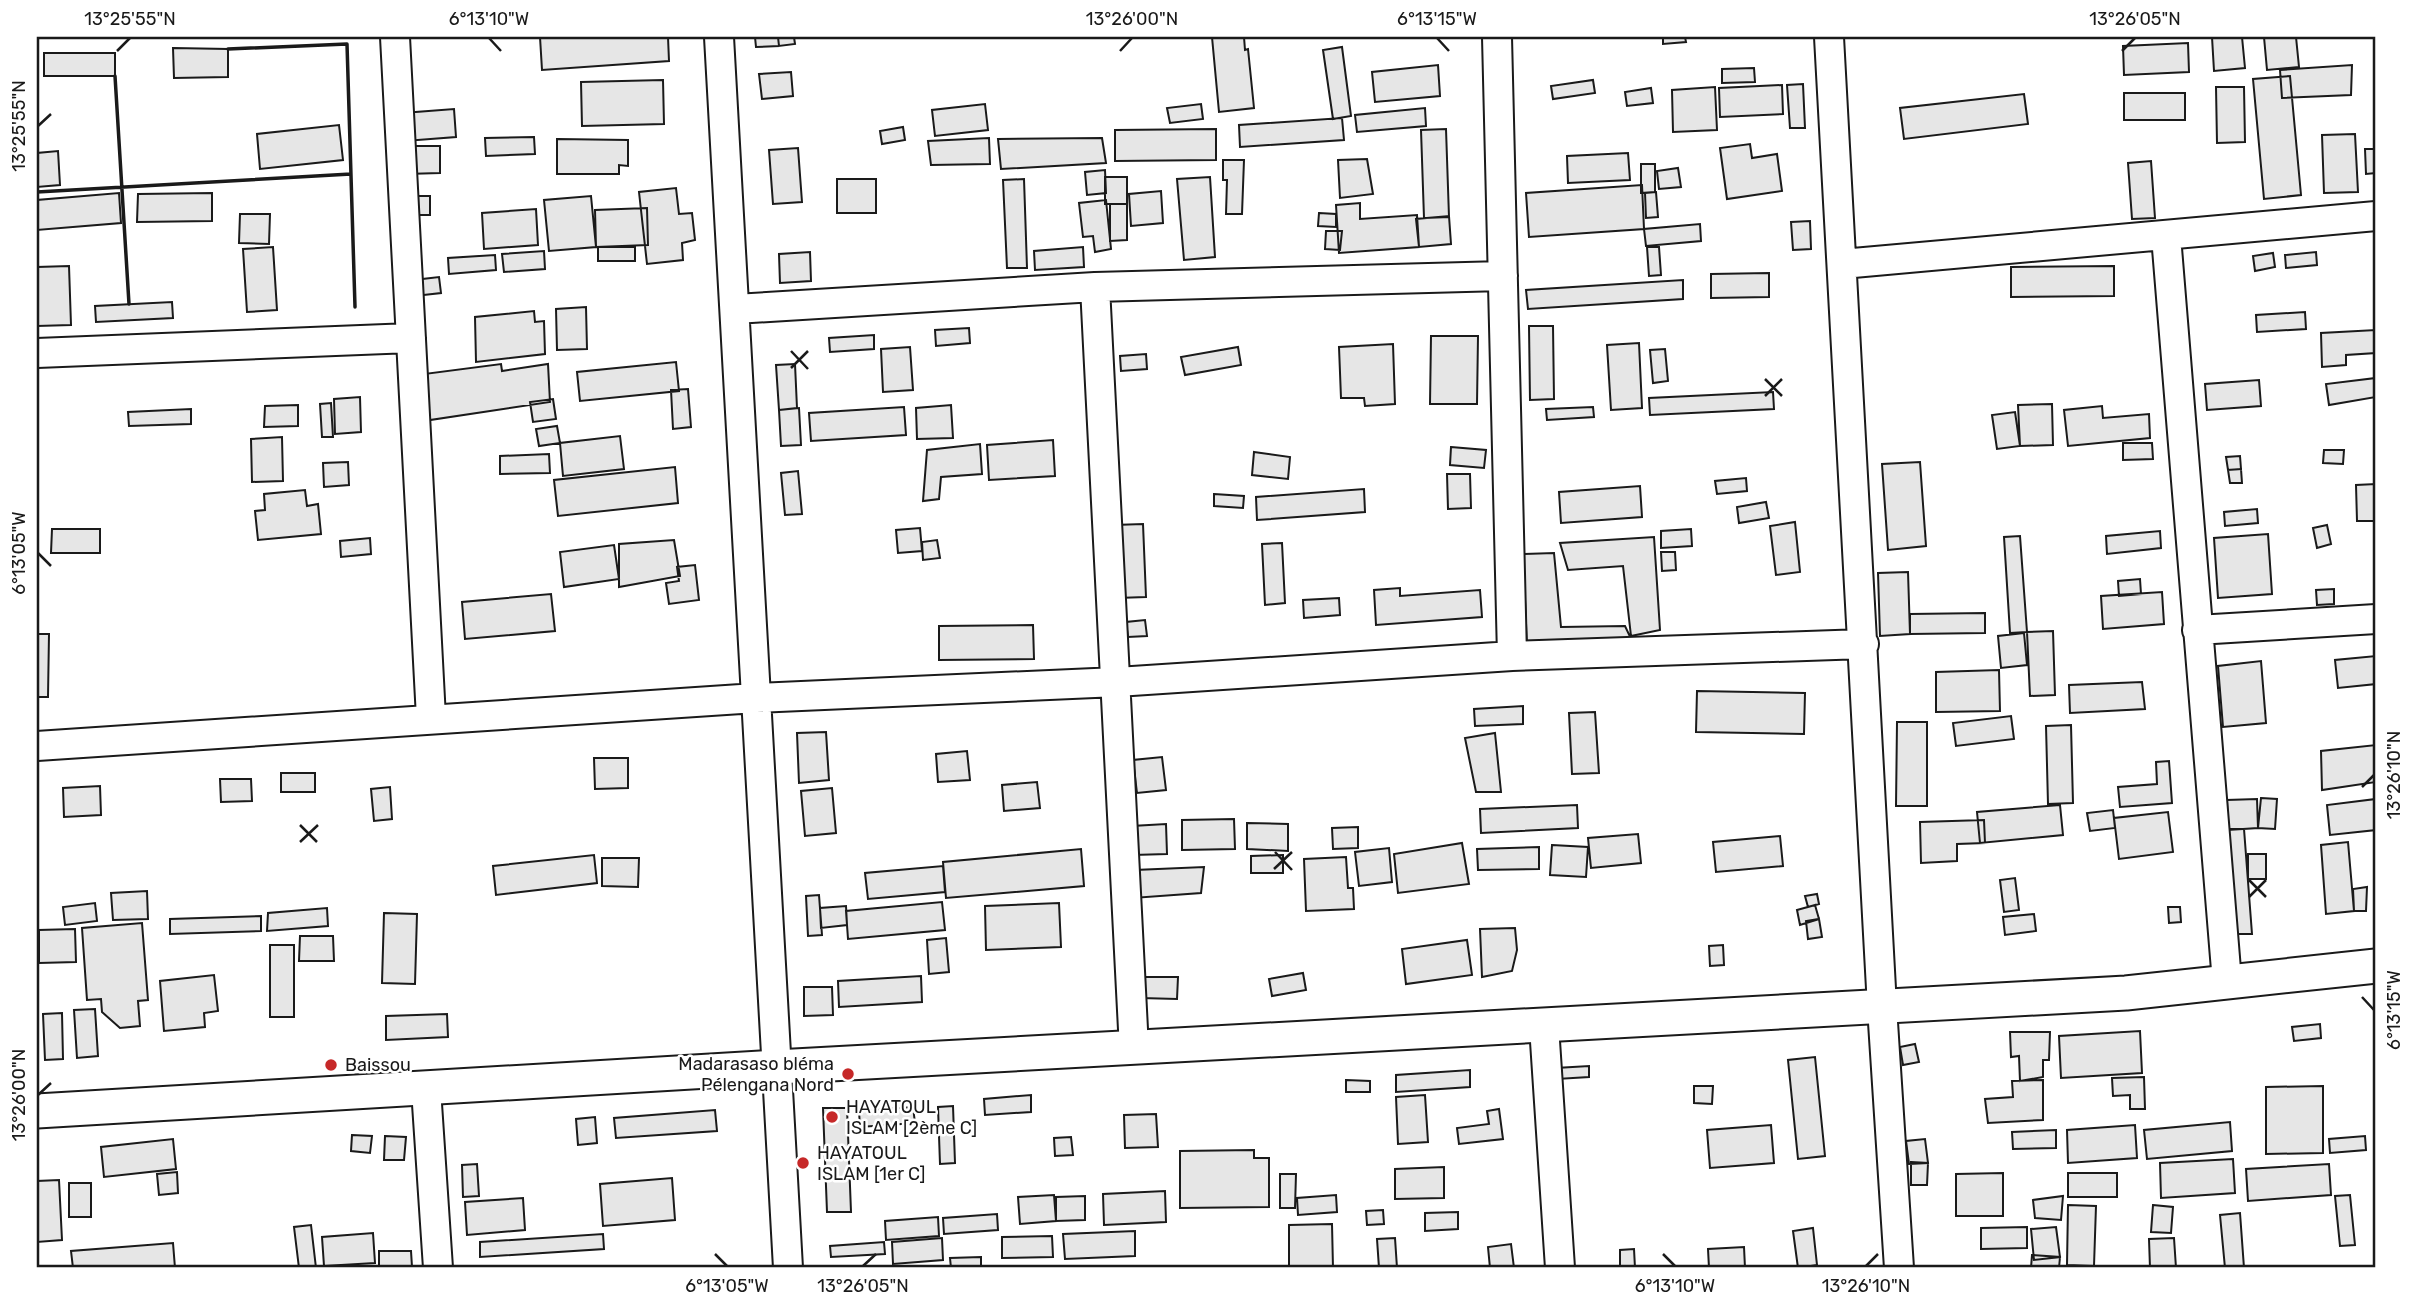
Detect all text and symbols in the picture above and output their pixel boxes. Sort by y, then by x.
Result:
text: 13°25'55"N [84,8,176,30]
text: 6°13'10"W [449,8,529,30]
text: 13°26'00"N [1086,8,1178,30]
text: 6°13'15"W [1397,8,1477,30]
text: 13°26'05"N [2089,8,2181,30]
text: 13°25'55"N [8,80,30,172]
text: 6°13'05"W [8,511,30,595]
text: 13°26'10"N [2383,731,2405,819]
text: 6°13'15"W [2383,970,2405,1050]
text: 13°26'00"N [8,1049,30,1141]
place label: Madarasaso bléma Pélengana Nord [678,1053,834,1096]
place label: Baissou [345,1054,411,1076]
marker: Baissou [323,1057,339,1073]
marker: Madarasaso bléma Pélengana Nord [840,1066,856,1082]
place label: HAYATOUL ISLAM [2ème C] [846,1096,977,1139]
marker: HAYATOUL ISLAM [2ème C] [824,1109,840,1125]
place label: HAYATOUL ISLAM [1er C] [817,1142,925,1185]
marker: HAYATOUL ISLAM [1er C] [795,1155,811,1171]
text: 6°13'05"W [685,1275,769,1297]
text: 13°26'05"N [817,1275,909,1297]
text: 6°13'10"W [1635,1275,1715,1297]
text: 13°26'10"N [1822,1275,1910,1297]

